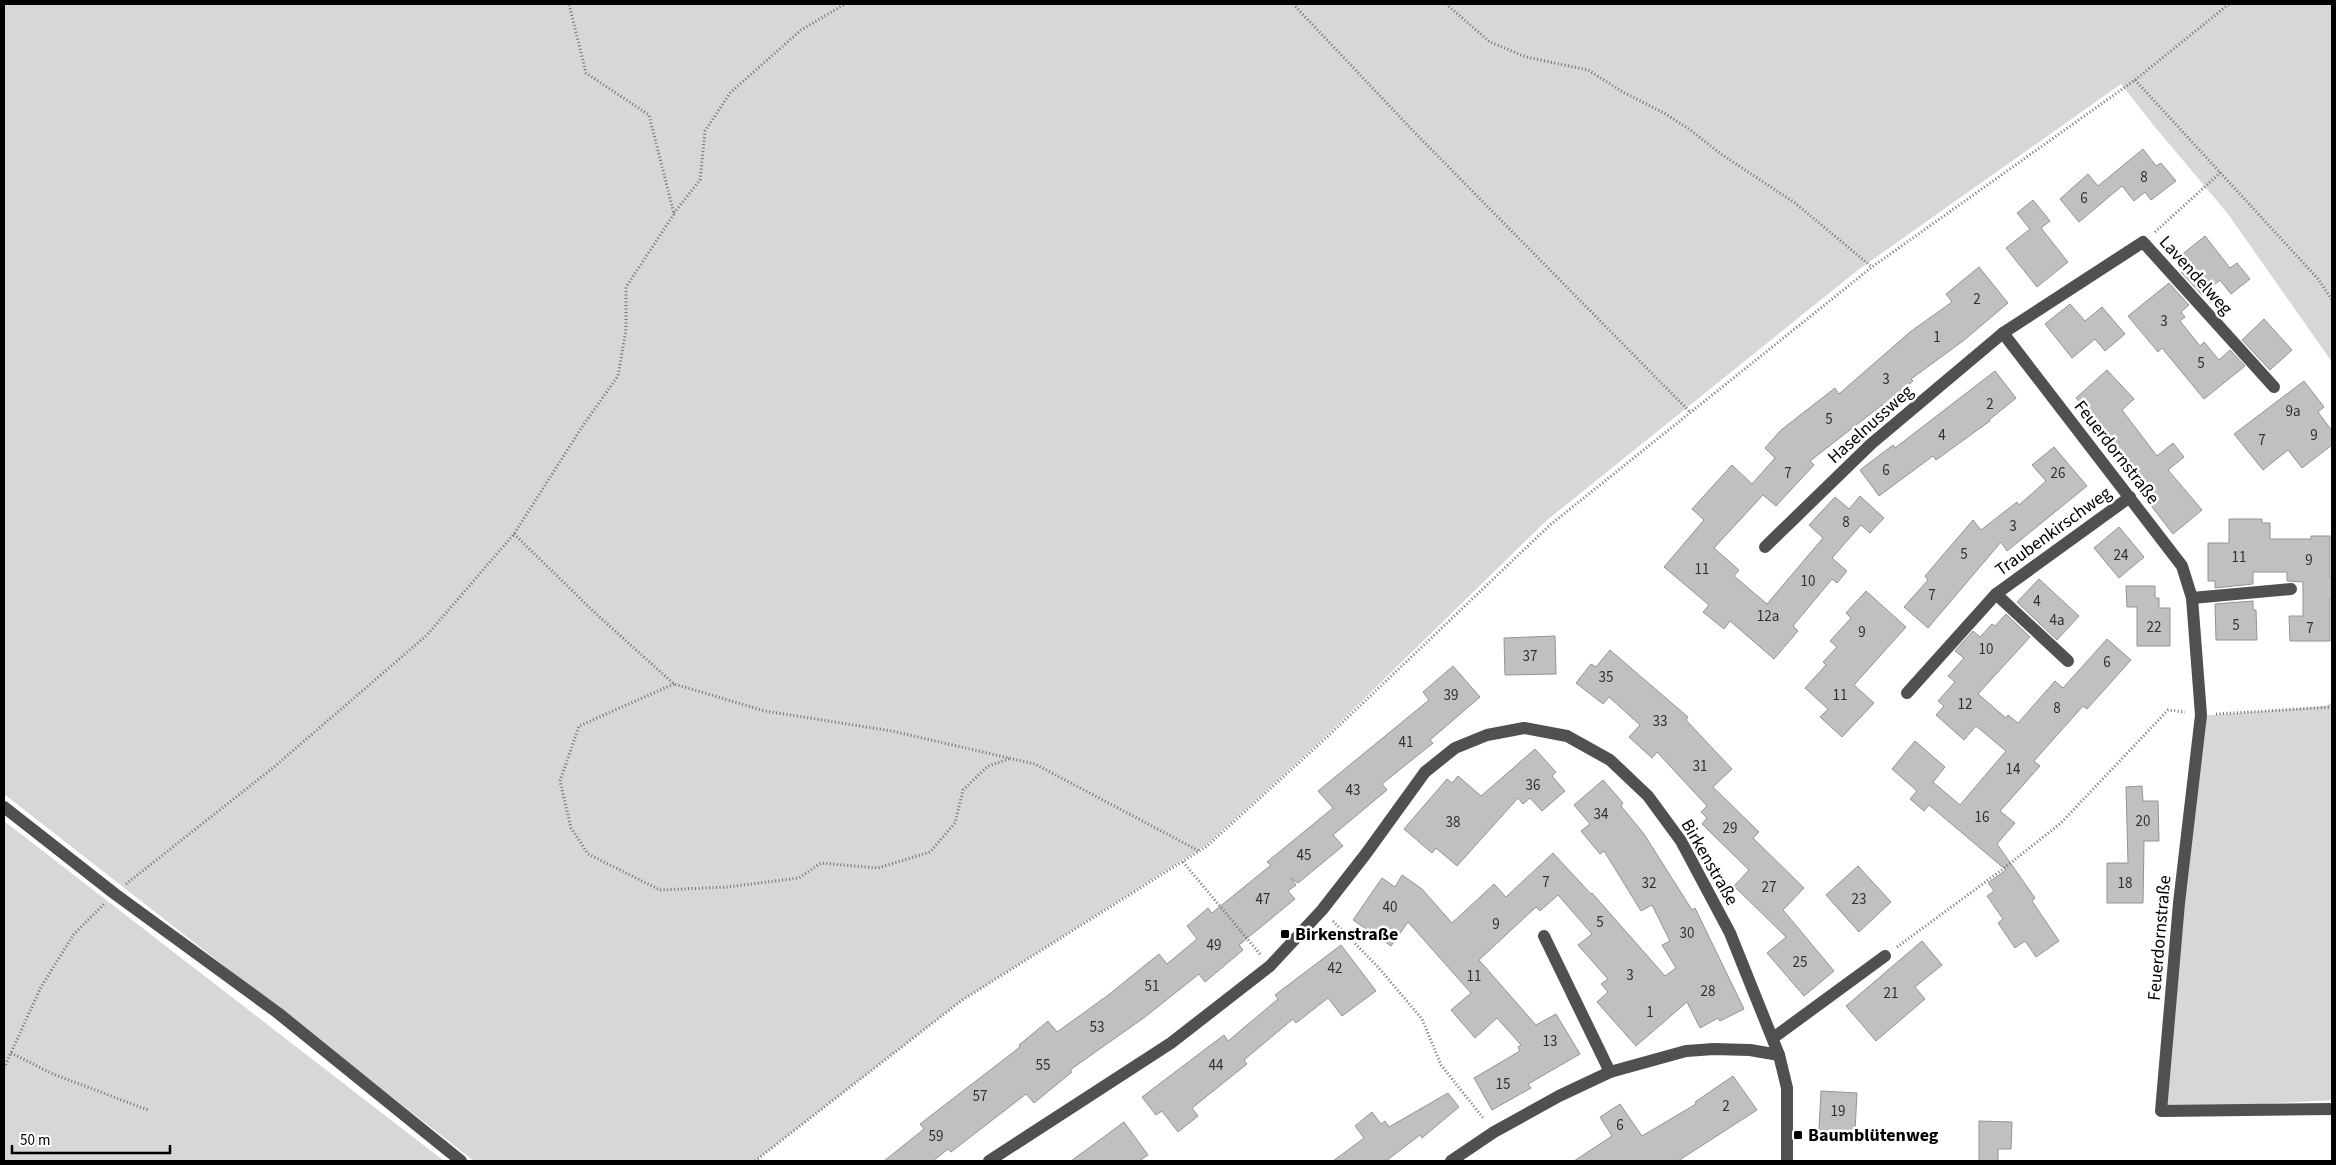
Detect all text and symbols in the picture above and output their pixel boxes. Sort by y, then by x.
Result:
house number: 8 [2140,167,2148,188]
house number: 6 [2080,188,2088,209]
street label: Lavendelweg [2153,230,2238,321]
house number: 2 [1973,289,1981,310]
house number: 3 [2160,311,2168,332]
house number: 1 [1933,327,1941,348]
house number: 5 [2197,353,2205,374]
house number: 3 [1882,369,1890,390]
street label: Haselnussweg [1822,379,1919,470]
house number: 2 [1986,394,1994,415]
street label: Feuerdornstraße [2068,395,2165,510]
house number: 9a [2285,401,2301,422]
house number: 5 [1825,409,1833,430]
house number: 4 [1938,425,1946,446]
house number: 9 [2310,425,2318,446]
house number: 7 [2258,430,2266,451]
house number: 6 [1882,460,1890,481]
house number: 7 [1784,463,1792,484]
house number: 26 [2051,463,2065,484]
street label: Traubenkirschweg [1990,481,2116,582]
house number: 8 [1842,512,1850,533]
house number: 3 [2009,516,2017,537]
house number: 5 [1960,544,1968,565]
house number: 24 [2114,545,2129,566]
house number: 11 [2232,547,2246,568]
house number: 9 [2305,550,2313,571]
house number: 11 [1695,559,1709,580]
house number: 10 [1801,571,1815,592]
house number: 7 [1928,585,1936,606]
house number: 4 [2033,591,2041,612]
house number: 12a [1757,606,1779,627]
house number: 4a [2049,610,2065,631]
house number: 5 [2232,615,2240,636]
house number: 22 [2147,617,2161,638]
house number: 7 [2306,618,2314,639]
house number: 9 [1858,622,1866,643]
house number: 10 [1979,639,1993,660]
house number: 37 [1523,646,1537,667]
house number: 6 [2103,652,2111,673]
house number: 35 [1599,667,1613,688]
house number: 39 [1444,685,1458,706]
house number: 11 [1833,685,1847,706]
house number: 12 [1958,694,1972,715]
house number: 8 [2053,698,2061,719]
house number: 33 [1653,711,1667,732]
house number: 41 [1399,732,1413,753]
house number: 31 [1693,756,1707,777]
house number: 14 [2006,759,2021,780]
house number: 36 [1526,775,1540,796]
house number: 43 [1346,780,1360,801]
house number: 34 [1594,804,1609,825]
house number: 16 [1975,807,1989,828]
house number: 20 [2136,811,2150,832]
house number: 38 [1446,812,1460,833]
street label: Birkenstraße [1675,814,1744,910]
house number: 29 [1723,818,1737,839]
house number: 45 [1297,845,1311,866]
house number: 7 [1542,872,1550,893]
house number: 32 [1642,873,1656,894]
house number: 18 [2118,873,2132,894]
street label: Feuerdornstraße [2142,874,2177,1002]
house number: 27 [1762,877,1776,898]
house number: 47 [1256,889,1270,910]
house number: 23 [1852,889,1866,910]
house number: 40 [1383,897,1397,918]
house number: 5 [1596,912,1604,933]
house number: 9 [1492,914,1500,935]
place label: Birkenstraße [1295,922,1398,947]
house number: 30 [1680,923,1694,944]
marker: Birkenstraße [1279,928,1291,940]
house number: 49 [1207,935,1221,956]
house number: 25 [1793,952,1807,973]
house number: 42 [1328,958,1342,979]
house number: 3 [1626,965,1634,986]
house number: 11 [1467,966,1481,987]
house number: 51 [1145,976,1159,997]
house number: 28 [1701,981,1715,1002]
house number: 21 [1884,983,1898,1004]
house number: 1 [1646,1002,1654,1023]
house number: 53 [1090,1017,1104,1038]
house number: 13 [1543,1031,1557,1052]
house number: 55 [1036,1055,1050,1076]
house number: 44 [1209,1055,1224,1076]
house number: 15 [1496,1074,1510,1095]
house number: 57 [973,1086,987,1107]
house number: 2 [1722,1096,1730,1117]
house number: 19 [1831,1101,1845,1122]
house number: 6 [1616,1115,1624,1136]
scale bar [12,1122,170,1154]
place label: Baumblütenweg [1808,1123,1939,1148]
house number: 59 [929,1126,943,1147]
marker: Baumblütenweg [1792,1129,1804,1141]
text: 50 m [20,1130,50,1151]

